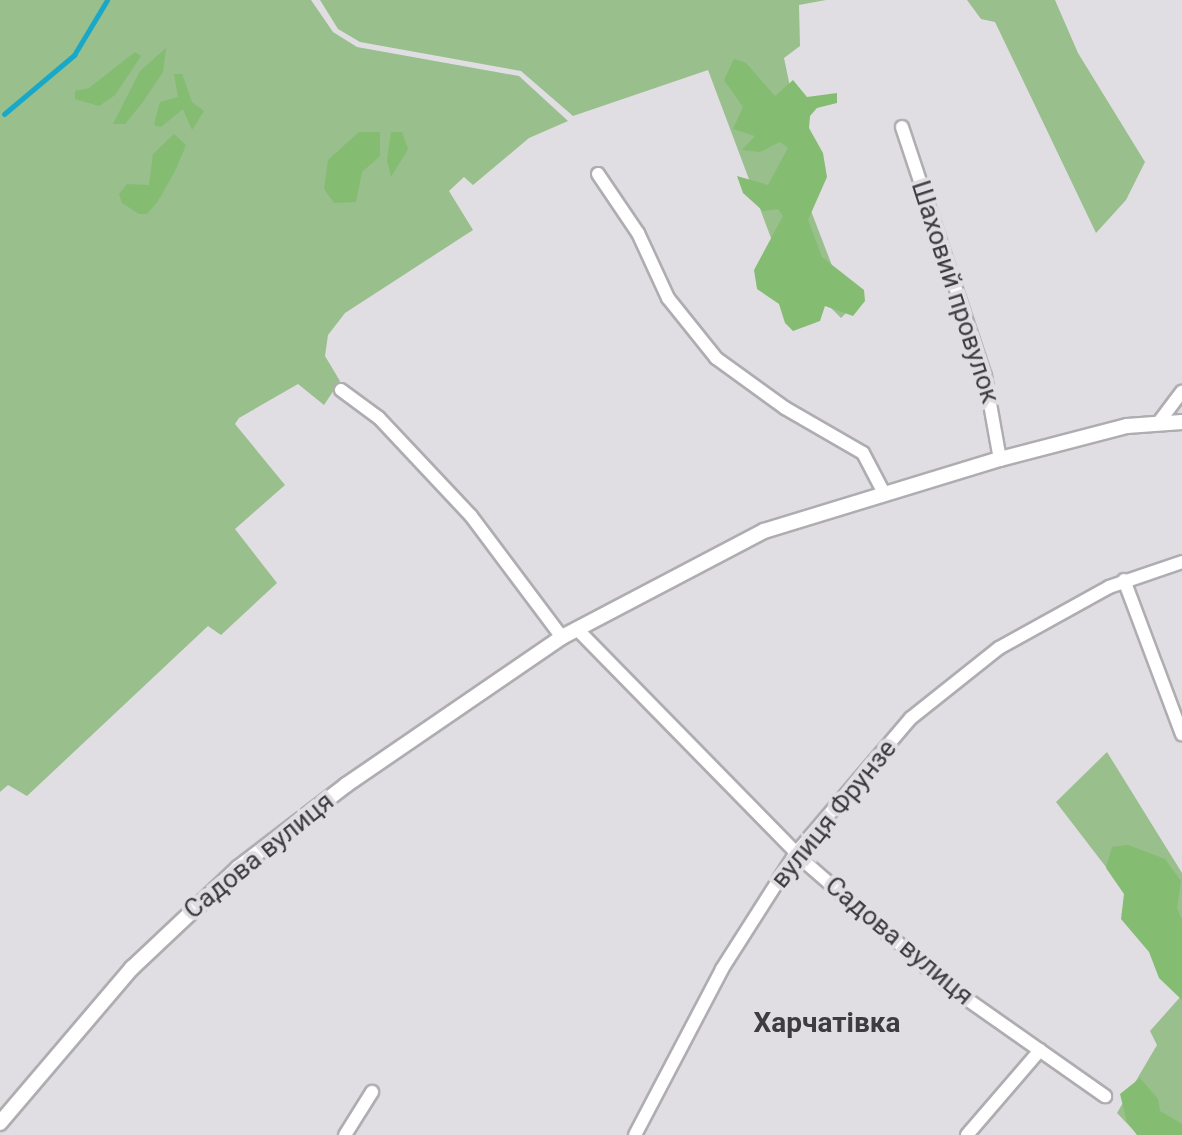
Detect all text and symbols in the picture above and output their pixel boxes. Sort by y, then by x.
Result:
street label: Шаховий провулок [904,177,1006,407]
street label: вулиця Фрунзе [765,734,903,894]
street label: Садова вулиця [178,786,340,926]
street label: Садова вулиця [819,870,979,1012]
district label: Харчатівка [753,1006,901,1040]

